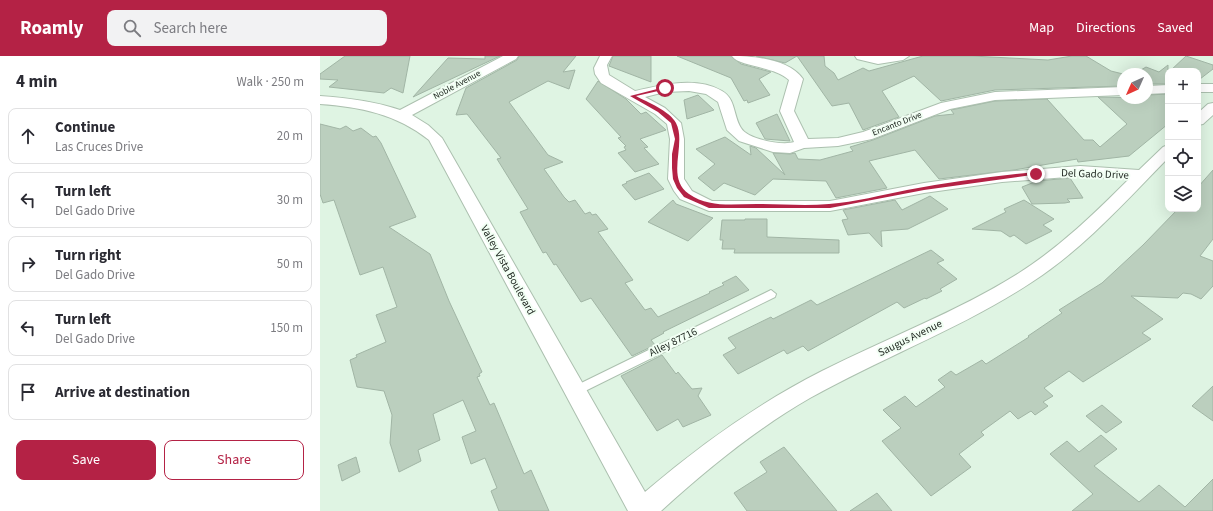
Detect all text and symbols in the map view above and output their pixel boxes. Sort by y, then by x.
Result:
search box [107,10,387,46]
text: Roamly [20,15,83,42]
icon: search [121,17,143,39]
text: Search here [153,18,227,39]
text: Map [1029,18,1054,38]
text: Directions [1076,18,1135,38]
text: Saved [1157,18,1193,38]
street label: Noble Avenue [431,67,483,103]
north arrow [1117,68,1153,104]
map controls [1165,68,1201,212]
button: + [1165,68,1201,104]
text: 4 min [16,70,57,94]
text: Walk · 250 m [236,73,304,91]
route start [656,79,674,97]
button: − [1165,104,1201,140]
street label: Encanto Drive [870,108,924,139]
text: Continue [55,117,115,138]
icon: ahead [17,125,39,147]
text: 20 m [277,127,303,145]
text: Las Cruces Drive [55,138,143,156]
button: locate [1165,140,1201,176]
route end [1027,165,1045,183]
street label: Del Gado Drive [1061,165,1130,183]
button: layers [1165,176,1201,212]
text: Turn left [55,181,111,202]
icon: left [17,189,39,211]
text: 30 m [277,191,303,209]
text: Del Gado Drive [55,202,135,220]
street label: Valley Vista Boulevard [477,222,539,318]
text: Turn right [55,245,121,266]
icon: right [17,253,39,275]
text: 50 m [277,255,303,273]
text: Del Gado Drive [55,266,135,284]
text: Turn left [55,309,111,330]
street label: Saugus Avenue [875,316,945,360]
icon: left [17,317,39,339]
text: 150 m [270,319,303,337]
street label: Alley 87716 [646,324,700,360]
text: Del Gado Drive [55,330,135,348]
icon: arrive [17,381,39,403]
text: Arrive at destination [55,382,190,403]
button: Save [16,440,156,480]
button: Share [164,440,304,480]

